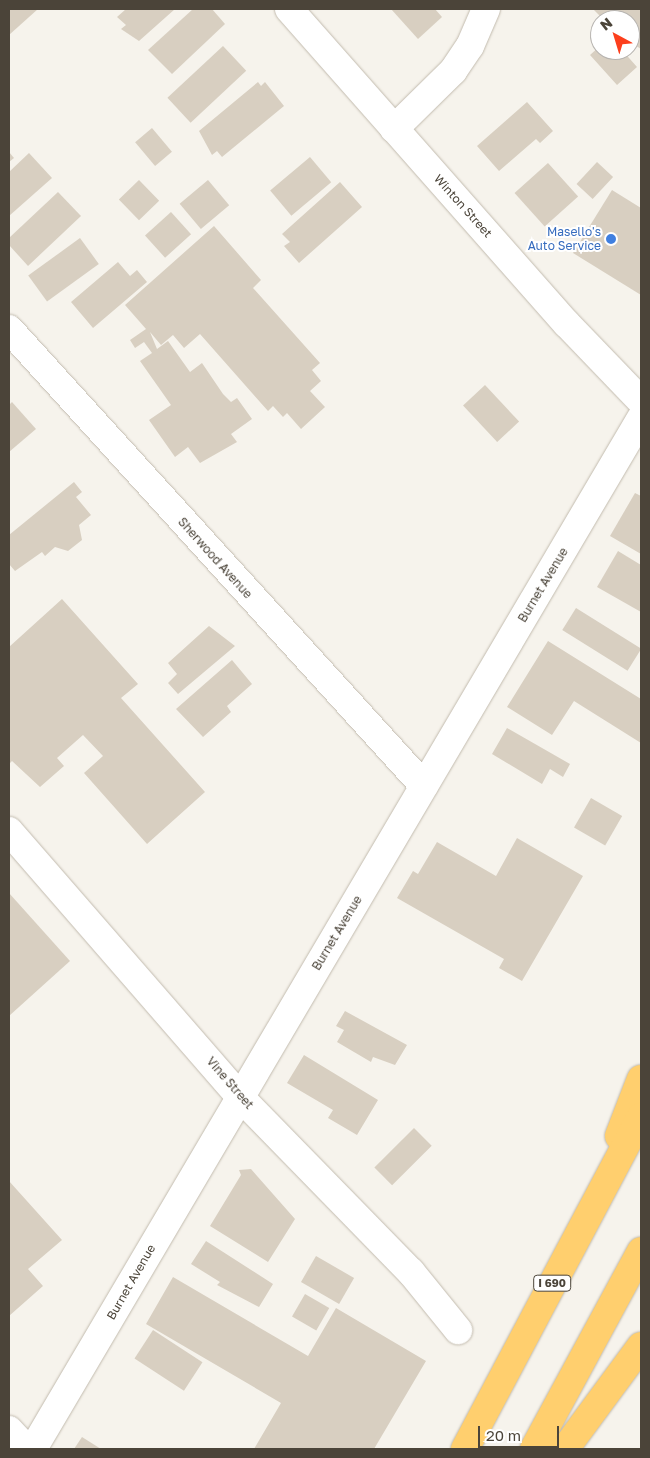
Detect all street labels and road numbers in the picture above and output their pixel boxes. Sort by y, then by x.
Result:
street label: Winton Street [431,171,495,241]
street label: Sherwood Avenue [175,515,255,601]
street label: Burnet Avenue [515,545,571,625]
street label: Burnet Avenue [309,893,365,973]
street label: Vine Street [204,1054,256,1112]
street label: Burnet Avenue [104,1242,158,1322]
road number: I 690 [532,1275,572,1292]

